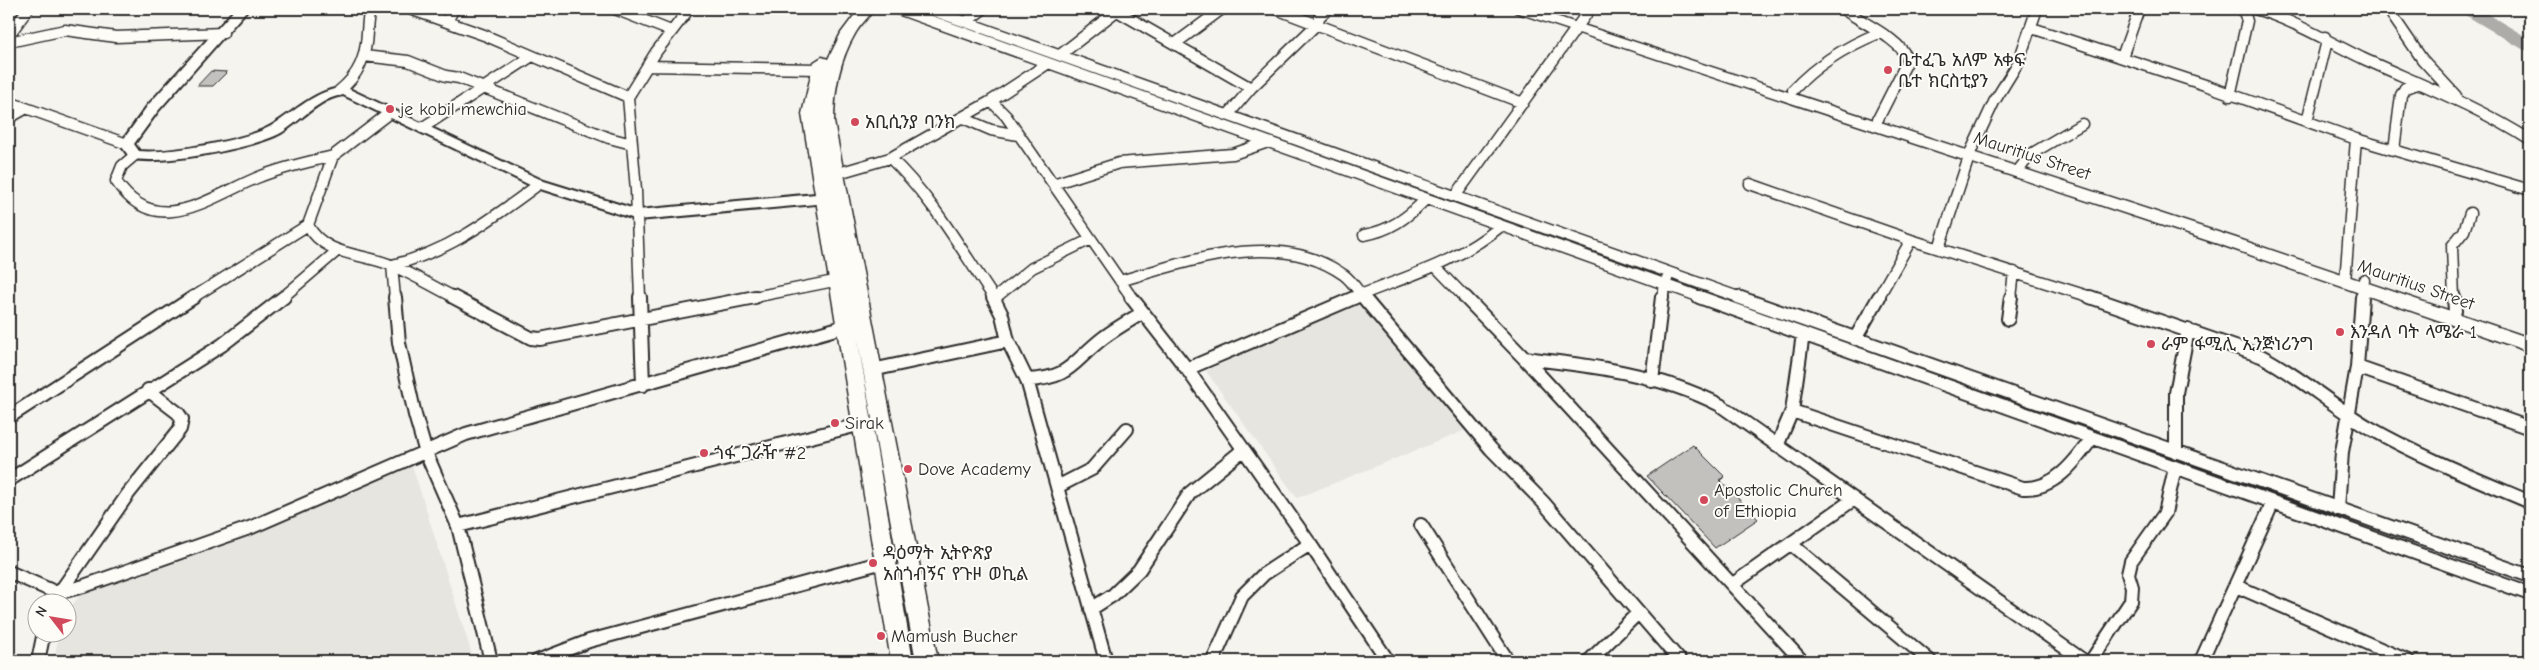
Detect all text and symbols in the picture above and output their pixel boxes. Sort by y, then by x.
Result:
place label: ቤተፈጌ አለም አቀፍ ቤተ ክርስቲያን [1898,50,2025,92]
marker: ቤተፈጌ አለም አቀፍ ቤተ ክርስቲያን [1882,64,1894,76]
place label: je kobil mewchia [398,99,527,120]
marker: je kobil mewchia [384,103,396,115]
place label: አቢሲንያ ባንክ [865,112,955,133]
marker: አቢሲንያ ባንክ [849,116,861,128]
street label: Mauritius Street [1971,127,2094,185]
street label: Mauritius Street [2355,255,2478,315]
place label: እንዳለ ባት ላሜራ 1 [2350,322,2477,343]
marker: እንዳለ ባት ላሜራ 1 [2334,326,2346,338]
place label: ራም ፋሚሊ ኢንጅነሪንግ [2161,334,2313,355]
marker: ራም ፋሚሊ ኢንጅነሪንግ [2145,338,2157,350]
place label: Sirak [845,413,884,434]
marker: Sirak [829,417,841,429]
place label: ጎፋ ጋራዥ #2 [714,443,806,464]
marker: ጎፋ ጋራዥ #2 [698,447,710,459]
place label: Dove Academy [918,459,1032,480]
marker: Dove Academy [902,463,914,475]
place label: Apostolic Church of Ethiopia [1714,480,1843,522]
marker: Apostolic Church of Ethiopia [1698,494,1710,506]
place label: ዳዕማት ኢትዮጽያ አስጎብኝና የጉዞ ወኪል [883,543,1028,585]
marker: ዳዕማት ኢትዮጽያ አስጎብኝና የጉዞ ወኪል [867,557,879,569]
north arrow [28,592,78,642]
text: N [32,603,51,620]
place label: Mamush Bucher [891,626,1018,647]
marker: Mamush Bucher [875,630,887,642]

